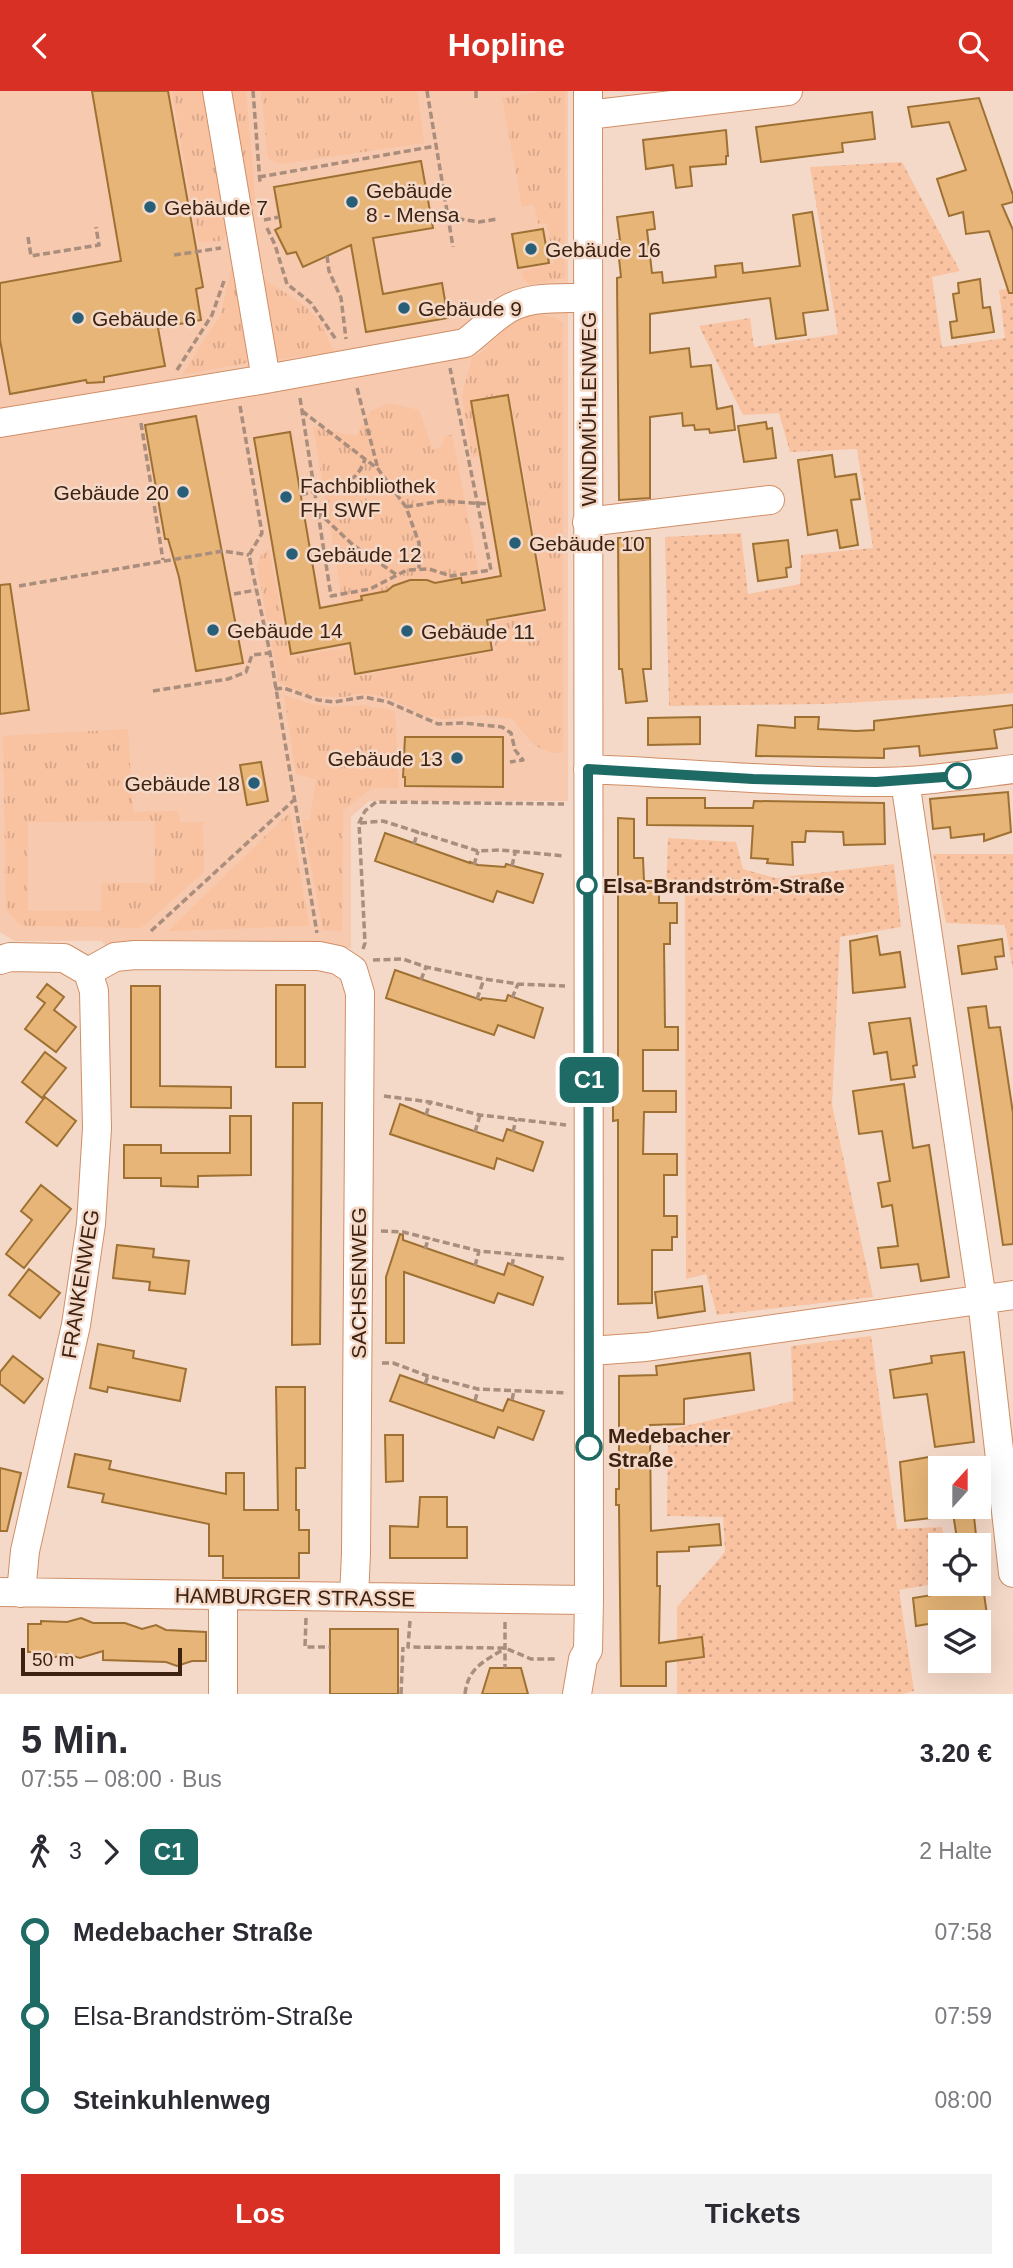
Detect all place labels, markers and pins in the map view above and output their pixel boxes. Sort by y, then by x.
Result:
place label: Gebäude 8 - Mensa [366,179,460,226]
marker: Gebäude 8 - Mensa [344,194,360,210]
place label: Gebäude 7 [164,196,268,219]
marker: Gebäude 7 [142,199,158,215]
place label: Gebäude 16 [545,238,661,261]
marker: Gebäude 16 [523,241,539,257]
place label: Gebäude 9 [418,297,522,320]
marker: Gebäude 9 [396,300,412,316]
place label: Gebäude 6 [92,307,196,330]
marker: Gebäude 6 [70,310,86,326]
place label: Fachbibliothek FH SWF [300,474,436,521]
place label: Gebäude 20 [53,481,169,504]
marker: Gebäude 20 [175,484,191,500]
marker: Fachbibliothek FH SWF [278,489,294,505]
place label: Gebäude 10 [529,532,645,555]
marker: Gebäude 10 [507,535,523,551]
place label: Gebäude 12 [306,543,422,566]
marker: Gebäude 12 [284,546,300,562]
place label: Gebäude 14 [227,619,343,642]
place label: Gebäude 11 [421,620,535,643]
marker: Gebäude 14 [205,622,221,638]
marker: Gebäude 11 [399,623,415,639]
place label: Gebäude 13 [327,747,443,770]
marker: Gebäude 13 [449,750,465,766]
unlabelled marker [945,763,971,789]
place label: Gebäude 18 [124,772,240,795]
marker: Gebäude 18 [246,775,262,791]
place label: Elsa-Brandström-Straße [603,874,845,897]
marker: Elsa-Brandström-Straße [577,875,597,895]
place label: Medebacher Straße [608,1424,731,1471]
marker: Medebacher Straße [576,1434,602,1460]

